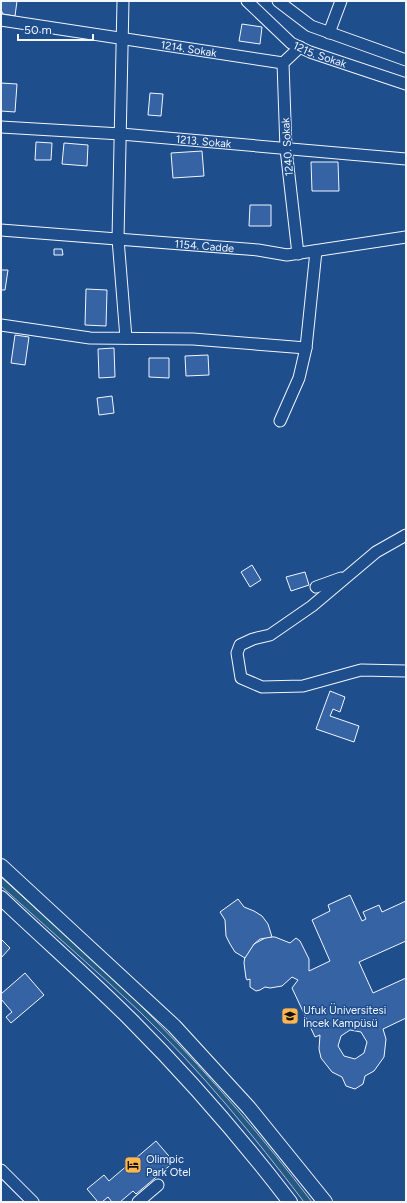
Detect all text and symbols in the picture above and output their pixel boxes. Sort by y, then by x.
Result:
scale bar [18,16,93,42]
text: 50 m [24,23,52,37]
street label: 1214. Sokak [160,38,218,60]
street label: 1215. Sokak [291,39,349,71]
street label: 1240. Sokak [279,116,296,177]
street label: 1213. Sokak [175,133,232,151]
street label: 1154. Cadde [174,238,235,255]
place label: Ufuk Üniversitesi İncek Kampüsü [303,1003,386,1030]
school or university icon: Ufuk Üniversitesi İncek Kampüsü [280,1006,300,1026]
place label: Olimpic Park Otel [146,1153,191,1179]
hotel icon: Olimpic Park Otel [123,1155,143,1175]

